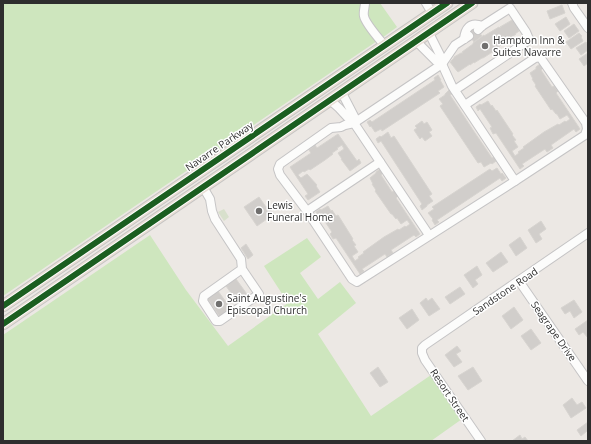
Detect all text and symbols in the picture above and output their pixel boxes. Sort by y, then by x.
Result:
place label: Hampton Inn & Suites Navarre [493,33,565,59]
marker: Hampton Inn & Suites Navarre [480,41,490,51]
street label: Navarre Parkway [182,117,257,174]
place label: Lewis Funeral Home [267,198,333,224]
marker: Lewis Funeral Home [254,206,264,216]
street label: Sandstone Road [470,264,540,318]
place label: Saint Augustine's Episcopal Church [227,291,307,317]
street label: Seagrape Drive [528,298,580,364]
marker: Saint Augustine's Episcopal Church [214,299,224,309]
street label: Resort Street [427,366,473,424]

